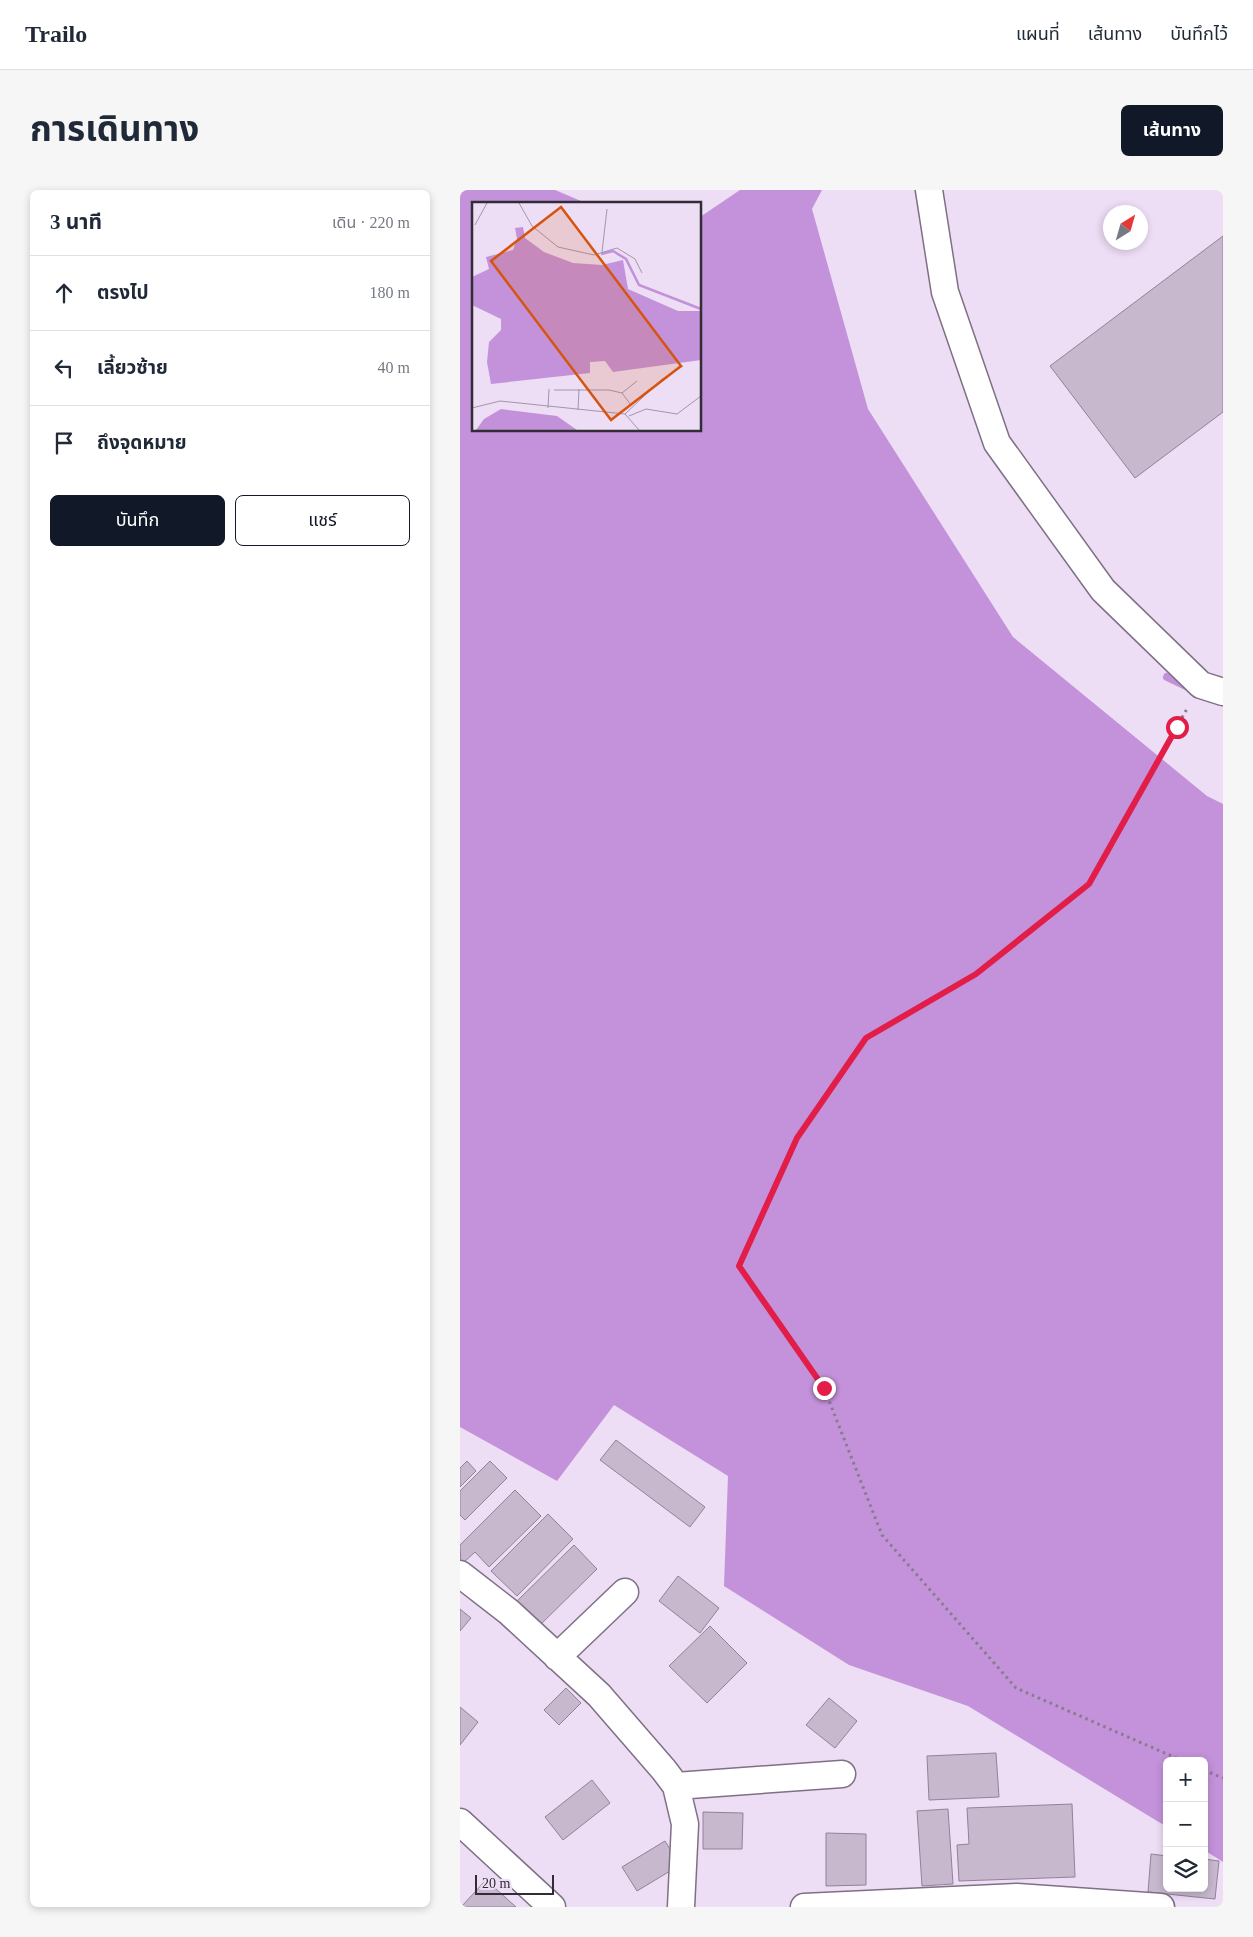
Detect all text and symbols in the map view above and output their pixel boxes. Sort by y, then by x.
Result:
text: Trailo [25,21,87,47]
text: แผนที่ [1016,24,1060,44]
text: เส้นทาง [1088,24,1142,44]
text: บันทึกไว้ [1170,24,1228,44]
button: เส้นทาง [1121,105,1223,156]
text: การเดินทาง [30,110,199,149]
inset map [472,202,701,431]
north arrow [1103,205,1148,250]
text: 3 นาที [50,210,102,234]
text: เดิน · 220 m [332,214,410,231]
icon: ahead [50,279,78,307]
text: ตรงไป [97,282,149,303]
text: 180 m [370,284,410,301]
icon: left [50,354,78,382]
text: เลี้ยวซ้าย [97,357,168,378]
text: 40 m [378,359,410,376]
icon: arrive [50,429,78,457]
text: ถึงจุดหมาย [97,432,187,453]
button: บันทึก [50,495,225,546]
button: แชร์ [235,495,410,546]
route start [1166,716,1189,739]
route end [813,1377,836,1400]
map controls [1163,1757,1208,1892]
button: + [1163,1757,1208,1802]
button: − [1163,1802,1208,1847]
button: layers [1163,1847,1208,1892]
scale bar [475,1872,554,1895]
text: 20 m [482,1876,510,1891]

